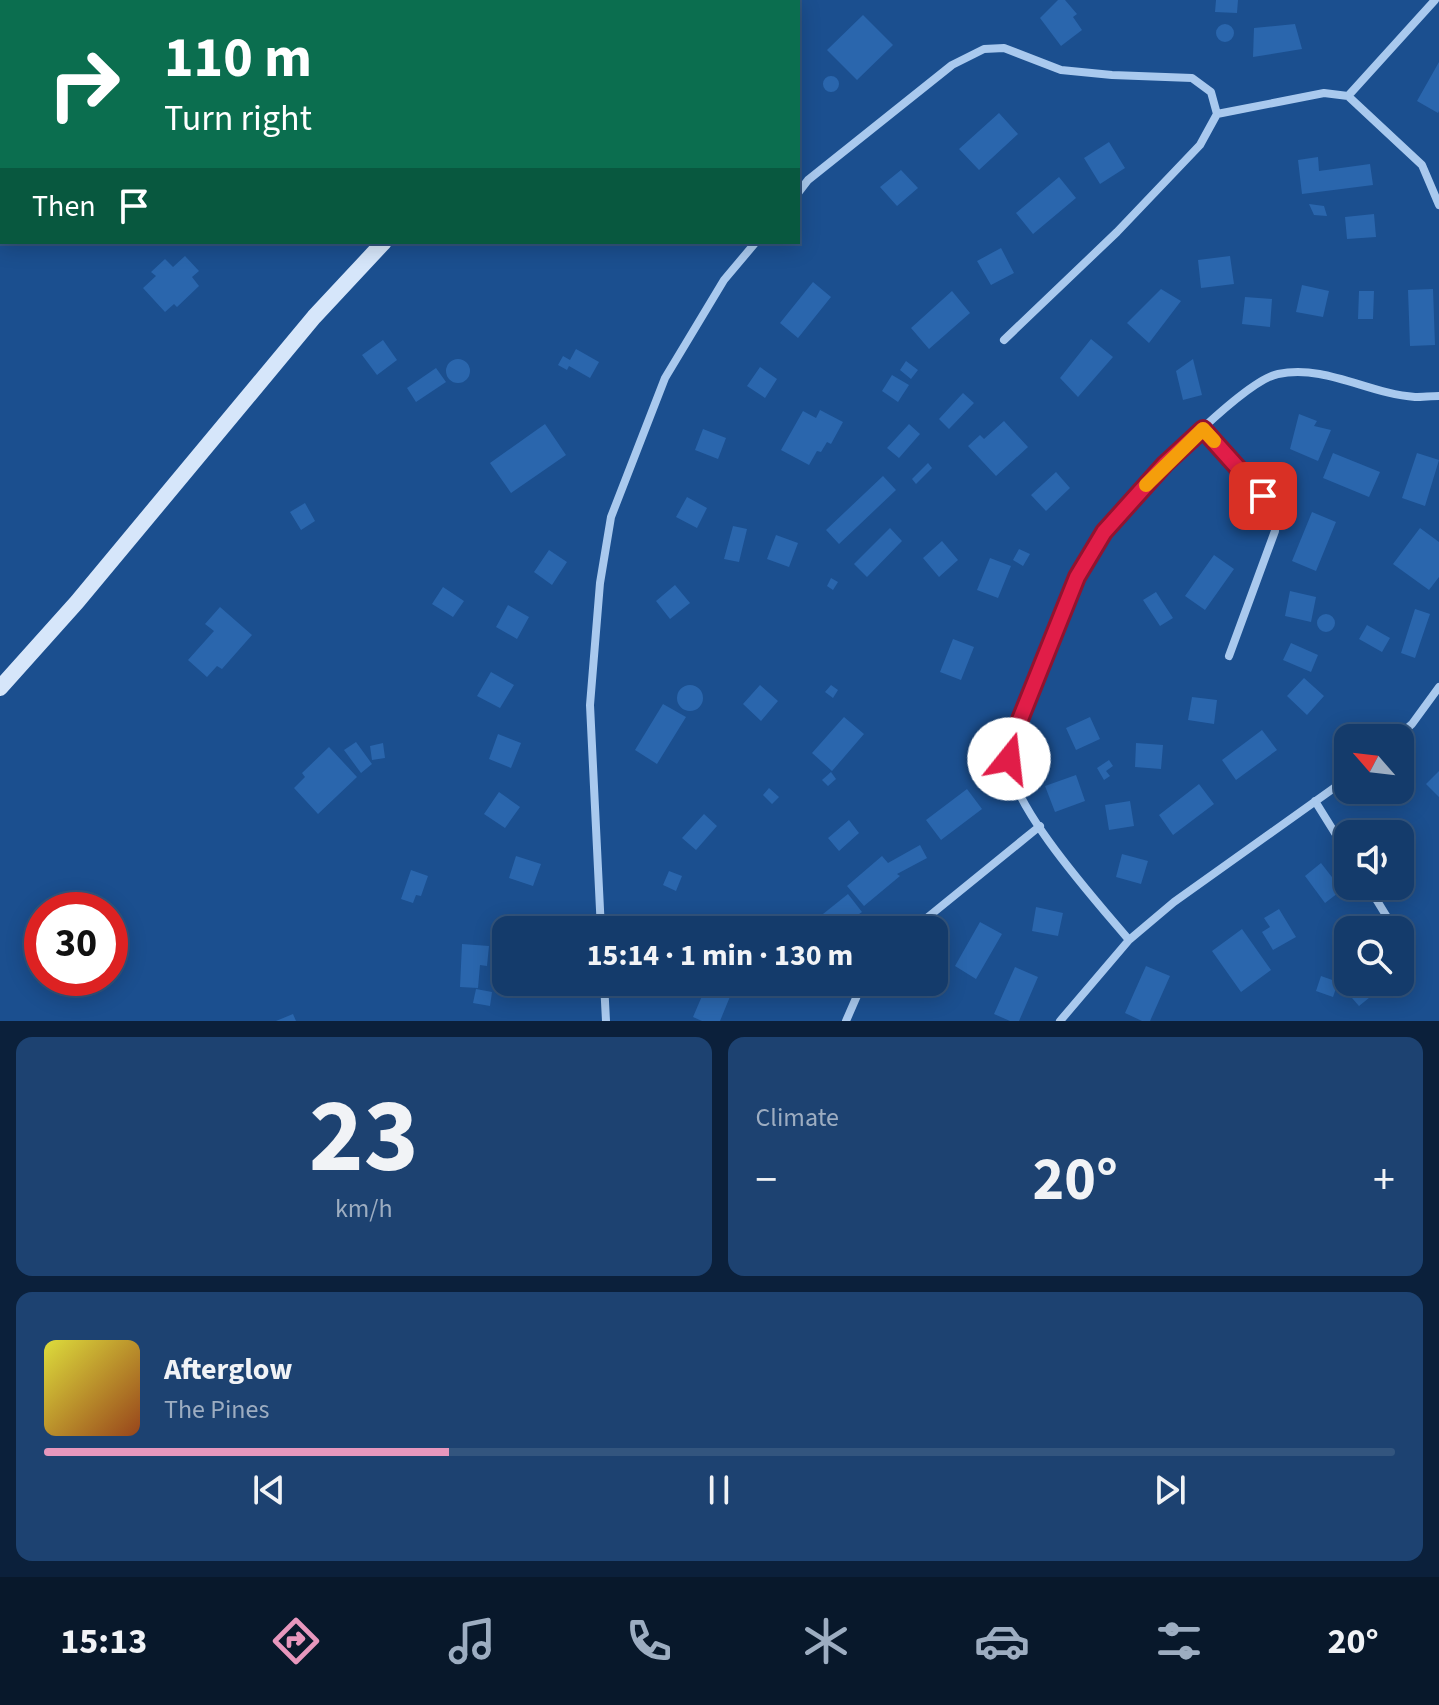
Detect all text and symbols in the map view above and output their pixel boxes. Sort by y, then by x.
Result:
text: 110 m [164,19,312,98]
icon: right [32,32,136,136]
text: Turn right [164,93,312,144]
icon: arrive [112,184,156,228]
text: Then [32,185,96,228]
pin [1229,462,1297,530]
icon: arrive [1241,474,1285,518]
position arrow [967,717,1051,801]
north arrow [1334,724,1414,804]
map controls [1334,724,1414,996]
button: sound [1334,820,1414,900]
speed limit sign: 30 [24,892,128,996]
button: search [1334,916,1414,996]
text: 15:14 · 1 min · 130 m [587,934,853,977]
text: 23 [309,1064,419,1212]
text: Climate [756,1099,839,1136]
text: 20° [1033,1138,1118,1223]
text: − [756,1149,777,1212]
text: + [1373,1149,1395,1212]
text: km/h [335,1190,393,1227]
text: Afterglow [164,1348,292,1391]
text: The Pines [164,1391,269,1428]
icon: previous [247,1468,291,1512]
icon: pause [697,1468,741,1512]
icon: next [1148,1468,1192,1512]
icon: directions [268,1613,324,1669]
icon: music [444,1613,500,1669]
icon: phone [621,1613,677,1669]
icon: climate [798,1613,854,1669]
icon: car [974,1613,1030,1669]
icon: filters [1151,1613,1207,1669]
text: 15:13 [60,1616,147,1667]
text: 20° [1328,1616,1379,1667]

